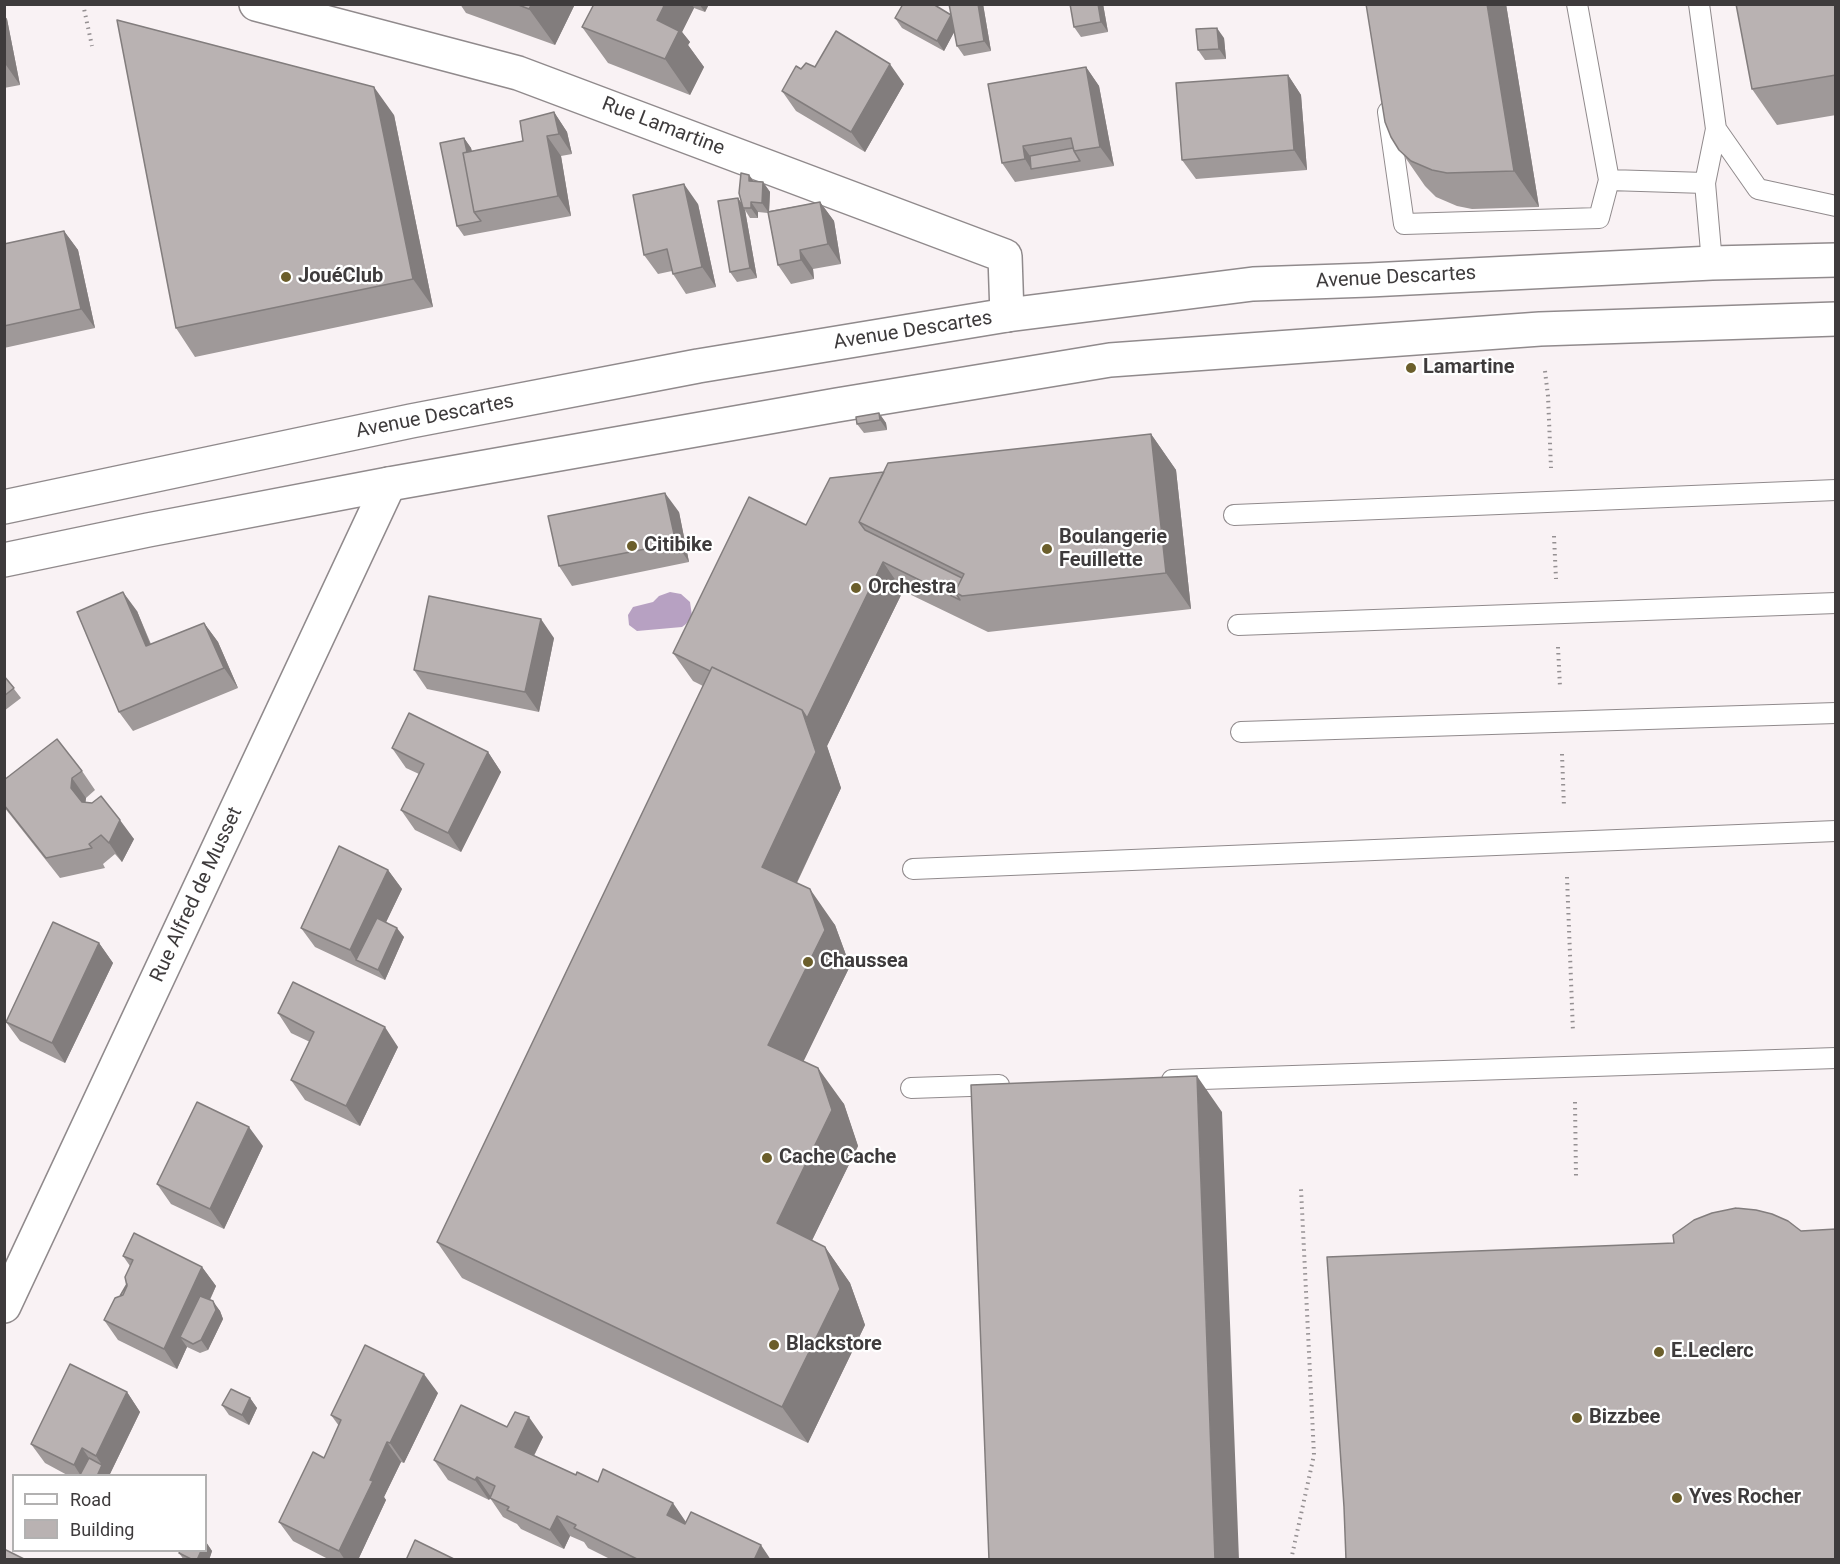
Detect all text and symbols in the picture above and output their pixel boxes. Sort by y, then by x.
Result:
street label: Rue Lamartine [598,93,728,161]
street label: Avenue Descartes [1315,262,1477,294]
place label: JouéClub [298,265,383,289]
marker: JouéClub [279,270,293,284]
street label: Avenue Descartes [832,307,994,355]
place label: Lamartine [1423,356,1514,380]
marker: Lamartine [1404,361,1418,375]
street label: Avenue Descartes [354,390,516,444]
place label: Boulangerie Feuillette [1059,526,1167,573]
place label: Citibike [644,534,712,558]
marker: Citibike [625,539,639,553]
marker: Boulangerie Feuillette [1040,542,1054,556]
place label: Orchestra [868,576,956,600]
marker: Orchestra [849,581,863,595]
street label: Rue Alfred de Musset [146,804,248,986]
place label: Chaussea [820,950,908,974]
marker: Chaussea [801,955,815,969]
place label: Cache Cache [779,1146,896,1170]
marker: Cache Cache [760,1151,774,1165]
place label: Blackstore [786,1333,882,1357]
marker: Blackstore [767,1338,781,1352]
place label: E.Leclerc [1671,1340,1754,1364]
marker: E.Leclerc [1652,1345,1666,1359]
place label: Bizzbee [1589,1406,1660,1430]
marker: Bizzbee [1570,1411,1584,1425]
legend [12,1474,207,1552]
place label: Yves Rocher [1689,1486,1801,1510]
text: Road [70,1489,111,1510]
marker: Yves Rocher [1670,1491,1684,1505]
text: Building [70,1519,134,1540]

